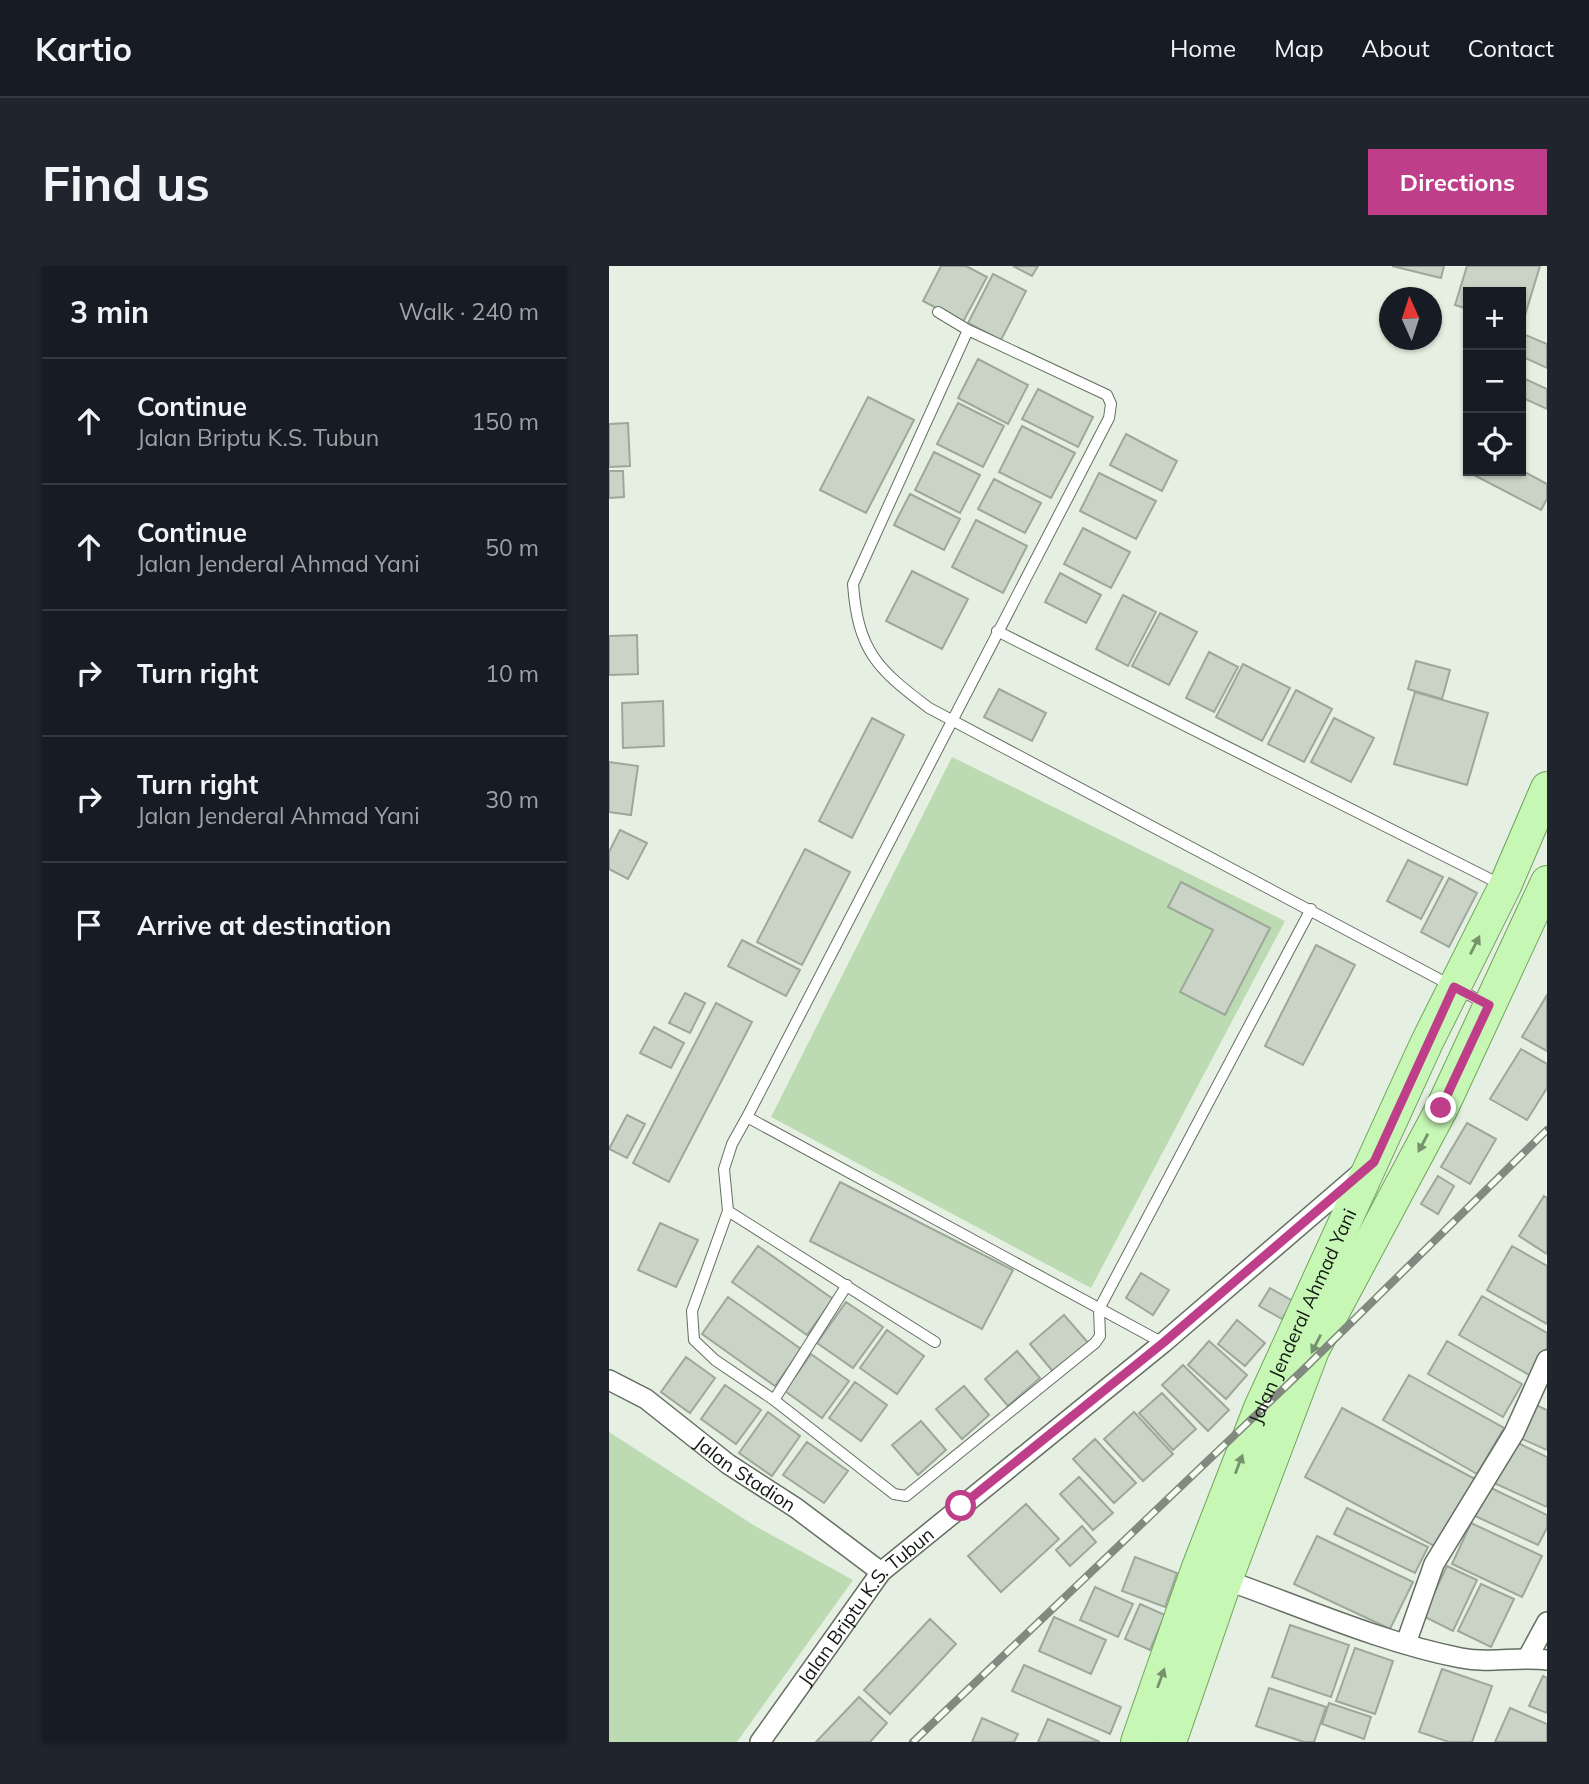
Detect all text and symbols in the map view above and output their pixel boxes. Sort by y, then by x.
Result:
text: Kartio [35,28,132,69]
text: Home [1170,33,1236,63]
text: Map [1274,33,1324,63]
text: About [1362,33,1430,63]
text: Contact [1468,33,1554,63]
button: Directions [1368,149,1547,215]
text: Find us [42,152,210,213]
north arrow [1379,287,1442,350]
map controls [1463,287,1526,476]
button: + [1463,287,1526,350]
text: 3 min [70,293,149,331]
text: Walk · 240 m [399,297,539,326]
button: − [1463,350,1526,413]
text: Continue [137,390,247,423]
icon: ahead [70,402,108,440]
text: 150 m [471,407,539,436]
button: locate [1463,413,1526,476]
text: Jalan Briptu K.S. Tubun [137,423,379,452]
text: Continue [137,516,247,549]
icon: ahead [70,528,108,566]
text: 50 m [485,533,539,562]
text: Jalan Jenderal Ahmad Yani [137,549,420,578]
icon: right [70,654,108,692]
text: Turn right [137,657,258,690]
text: 10 m [485,659,539,688]
text: Turn right [137,768,258,801]
icon: right [70,780,108,818]
text: 30 m [485,785,539,814]
text: Jalan Jenderal Ahmad Yani [137,801,420,830]
icon: arrive [70,906,108,944]
text: Arrive at destination [137,909,392,942]
one-way arrow [1470,935,1481,955]
route end [1425,1092,1456,1123]
one-way arrow [1417,1133,1429,1153]
street label: Jalan Jenderal Ahmad Yani [1243,1205,1361,1427]
one-way arrow [1311,1334,1322,1354]
street label: Jalan Stadion [690,1430,800,1517]
one-way arrow [1233,1454,1244,1475]
route start [945,1490,976,1521]
street label: Jalan Briptu K.S. Tubun [792,1522,939,1690]
one-way arrow [1156,1667,1167,1688]

